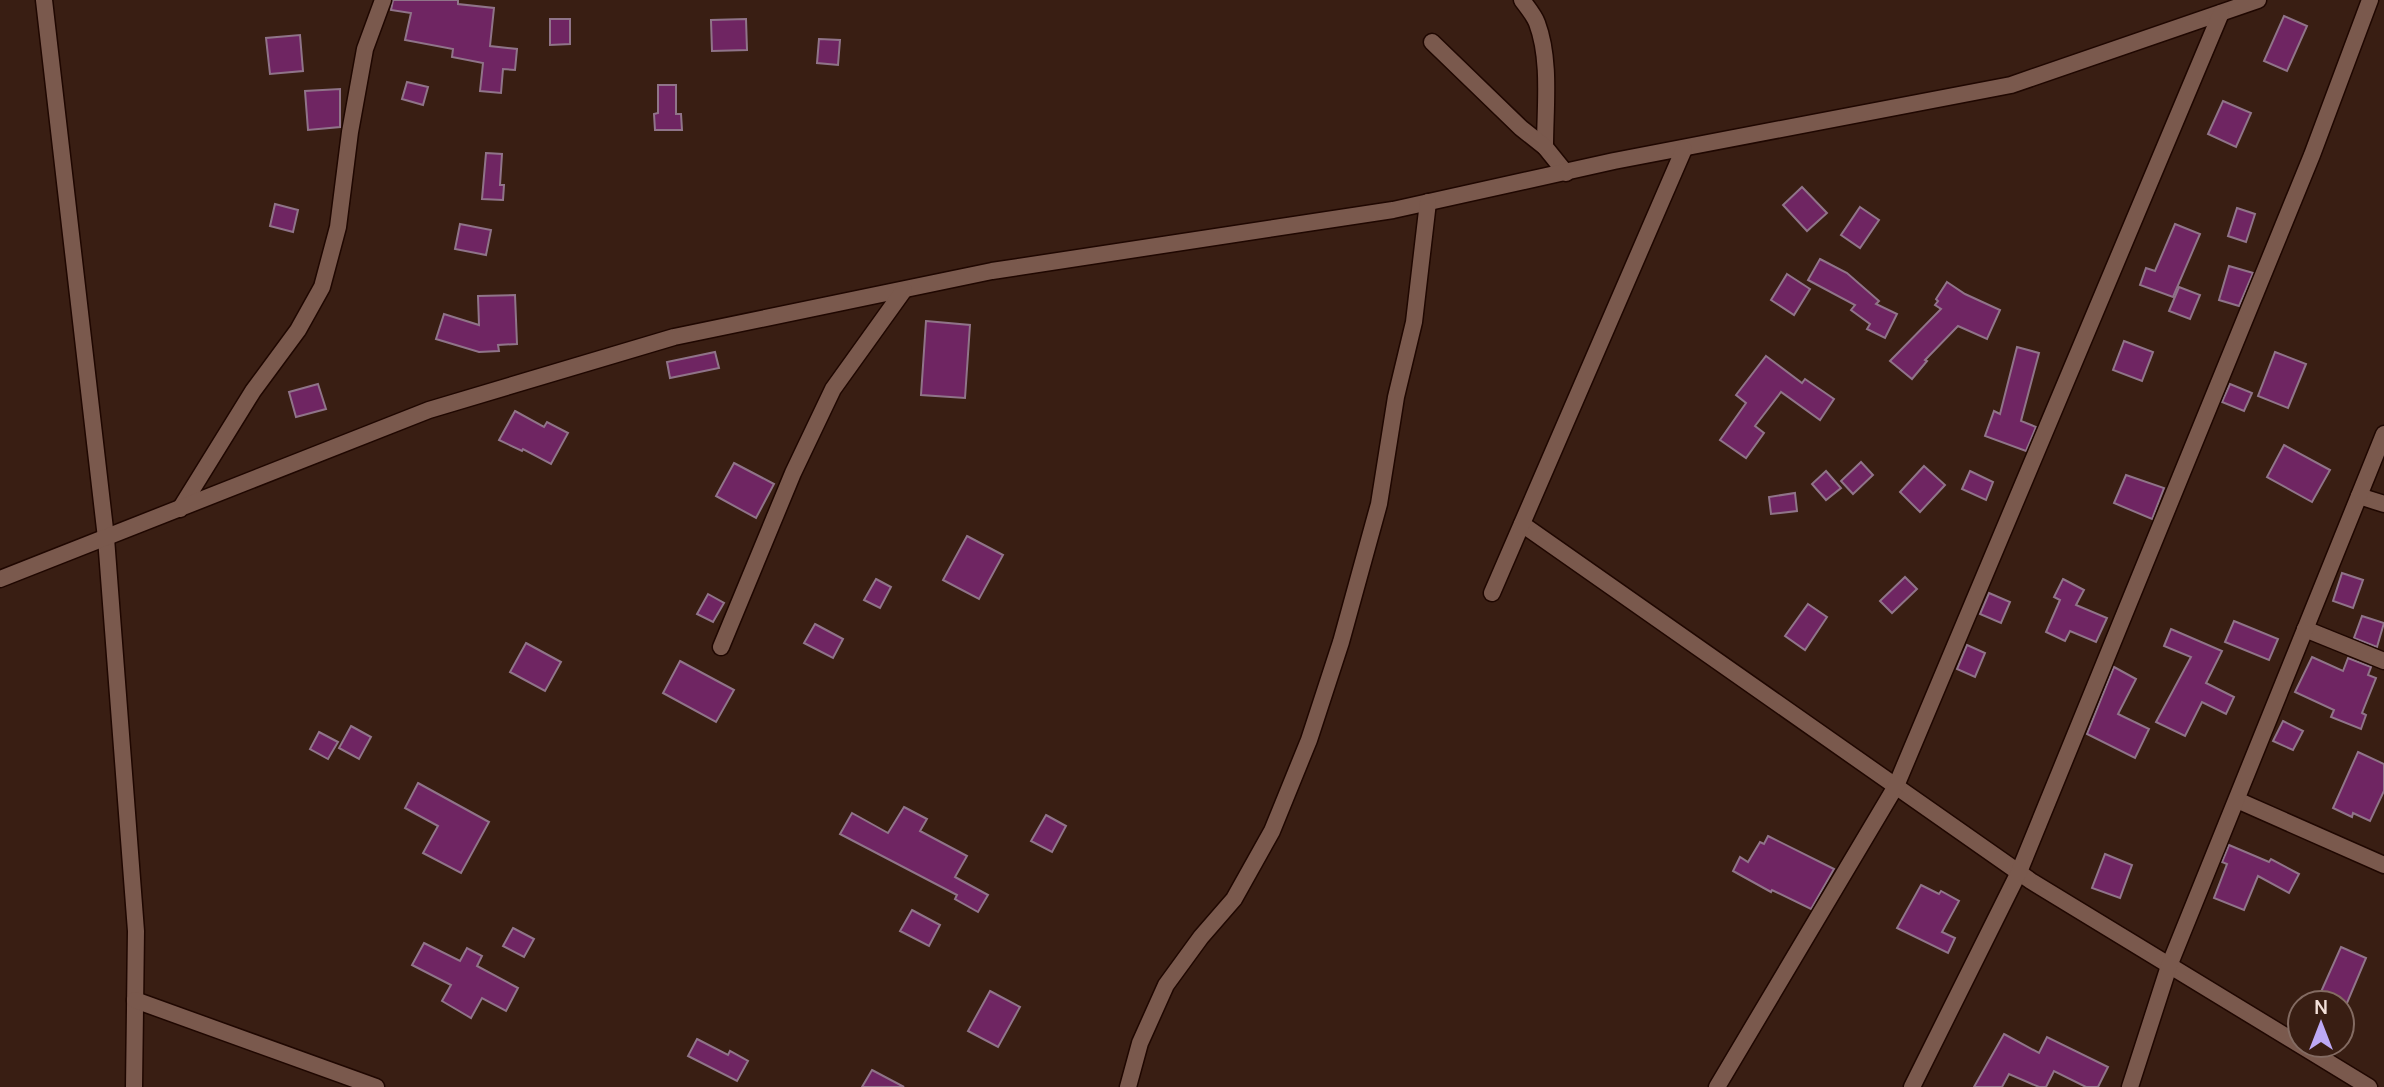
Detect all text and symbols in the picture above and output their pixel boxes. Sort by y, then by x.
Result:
north arrow [2286,989,2356,1059]
text: N [2314,994,2328,1020]

